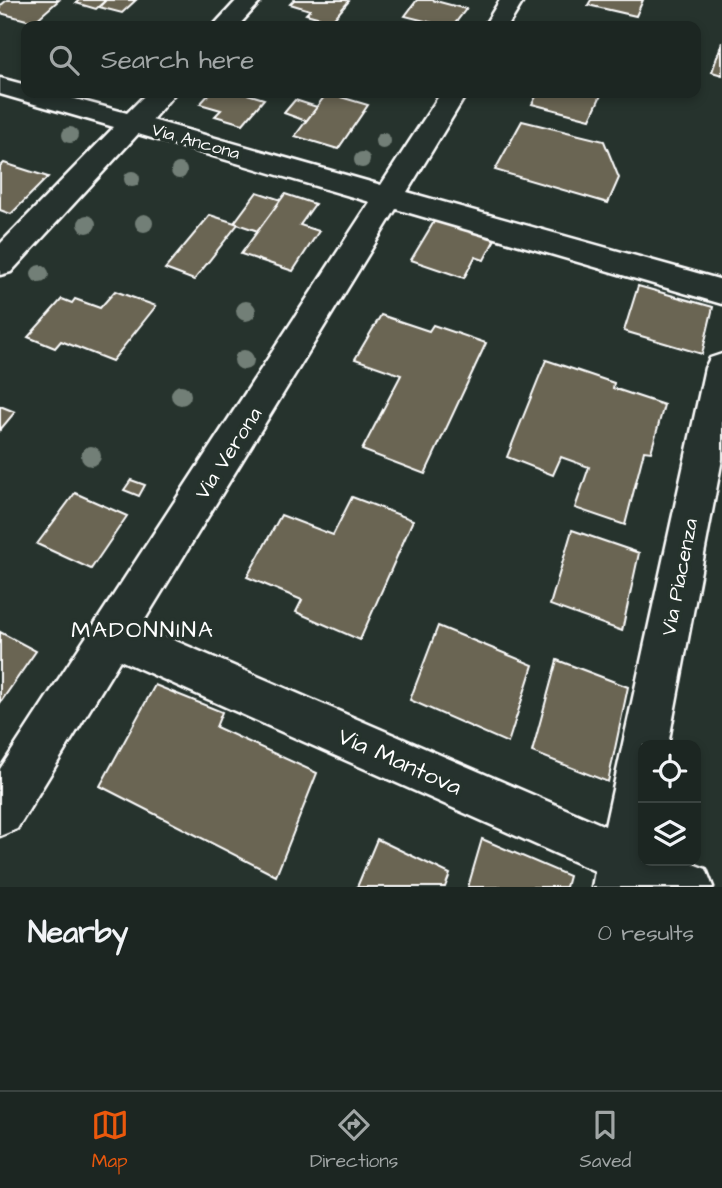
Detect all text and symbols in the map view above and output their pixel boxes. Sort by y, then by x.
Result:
search box [21,21,701,98]
icon: search [45,41,83,79]
text: Search here [101,42,254,78]
street label: Via Ancona [149,117,243,166]
street label: Via Verona [188,401,269,505]
street label: Via Piacenza [654,516,705,638]
district label: MADONNINA [71,614,215,646]
street label: Via Mantova [332,719,467,804]
map controls [638,740,701,866]
button: locate [638,740,701,803]
button: layers [638,803,701,866]
text: Nearby [28,912,128,954]
text: 0 results [597,917,694,949]
tab: Map [91,1106,129,1175]
tab: Directions [310,1106,398,1175]
tab: Saved [580,1106,631,1175]

